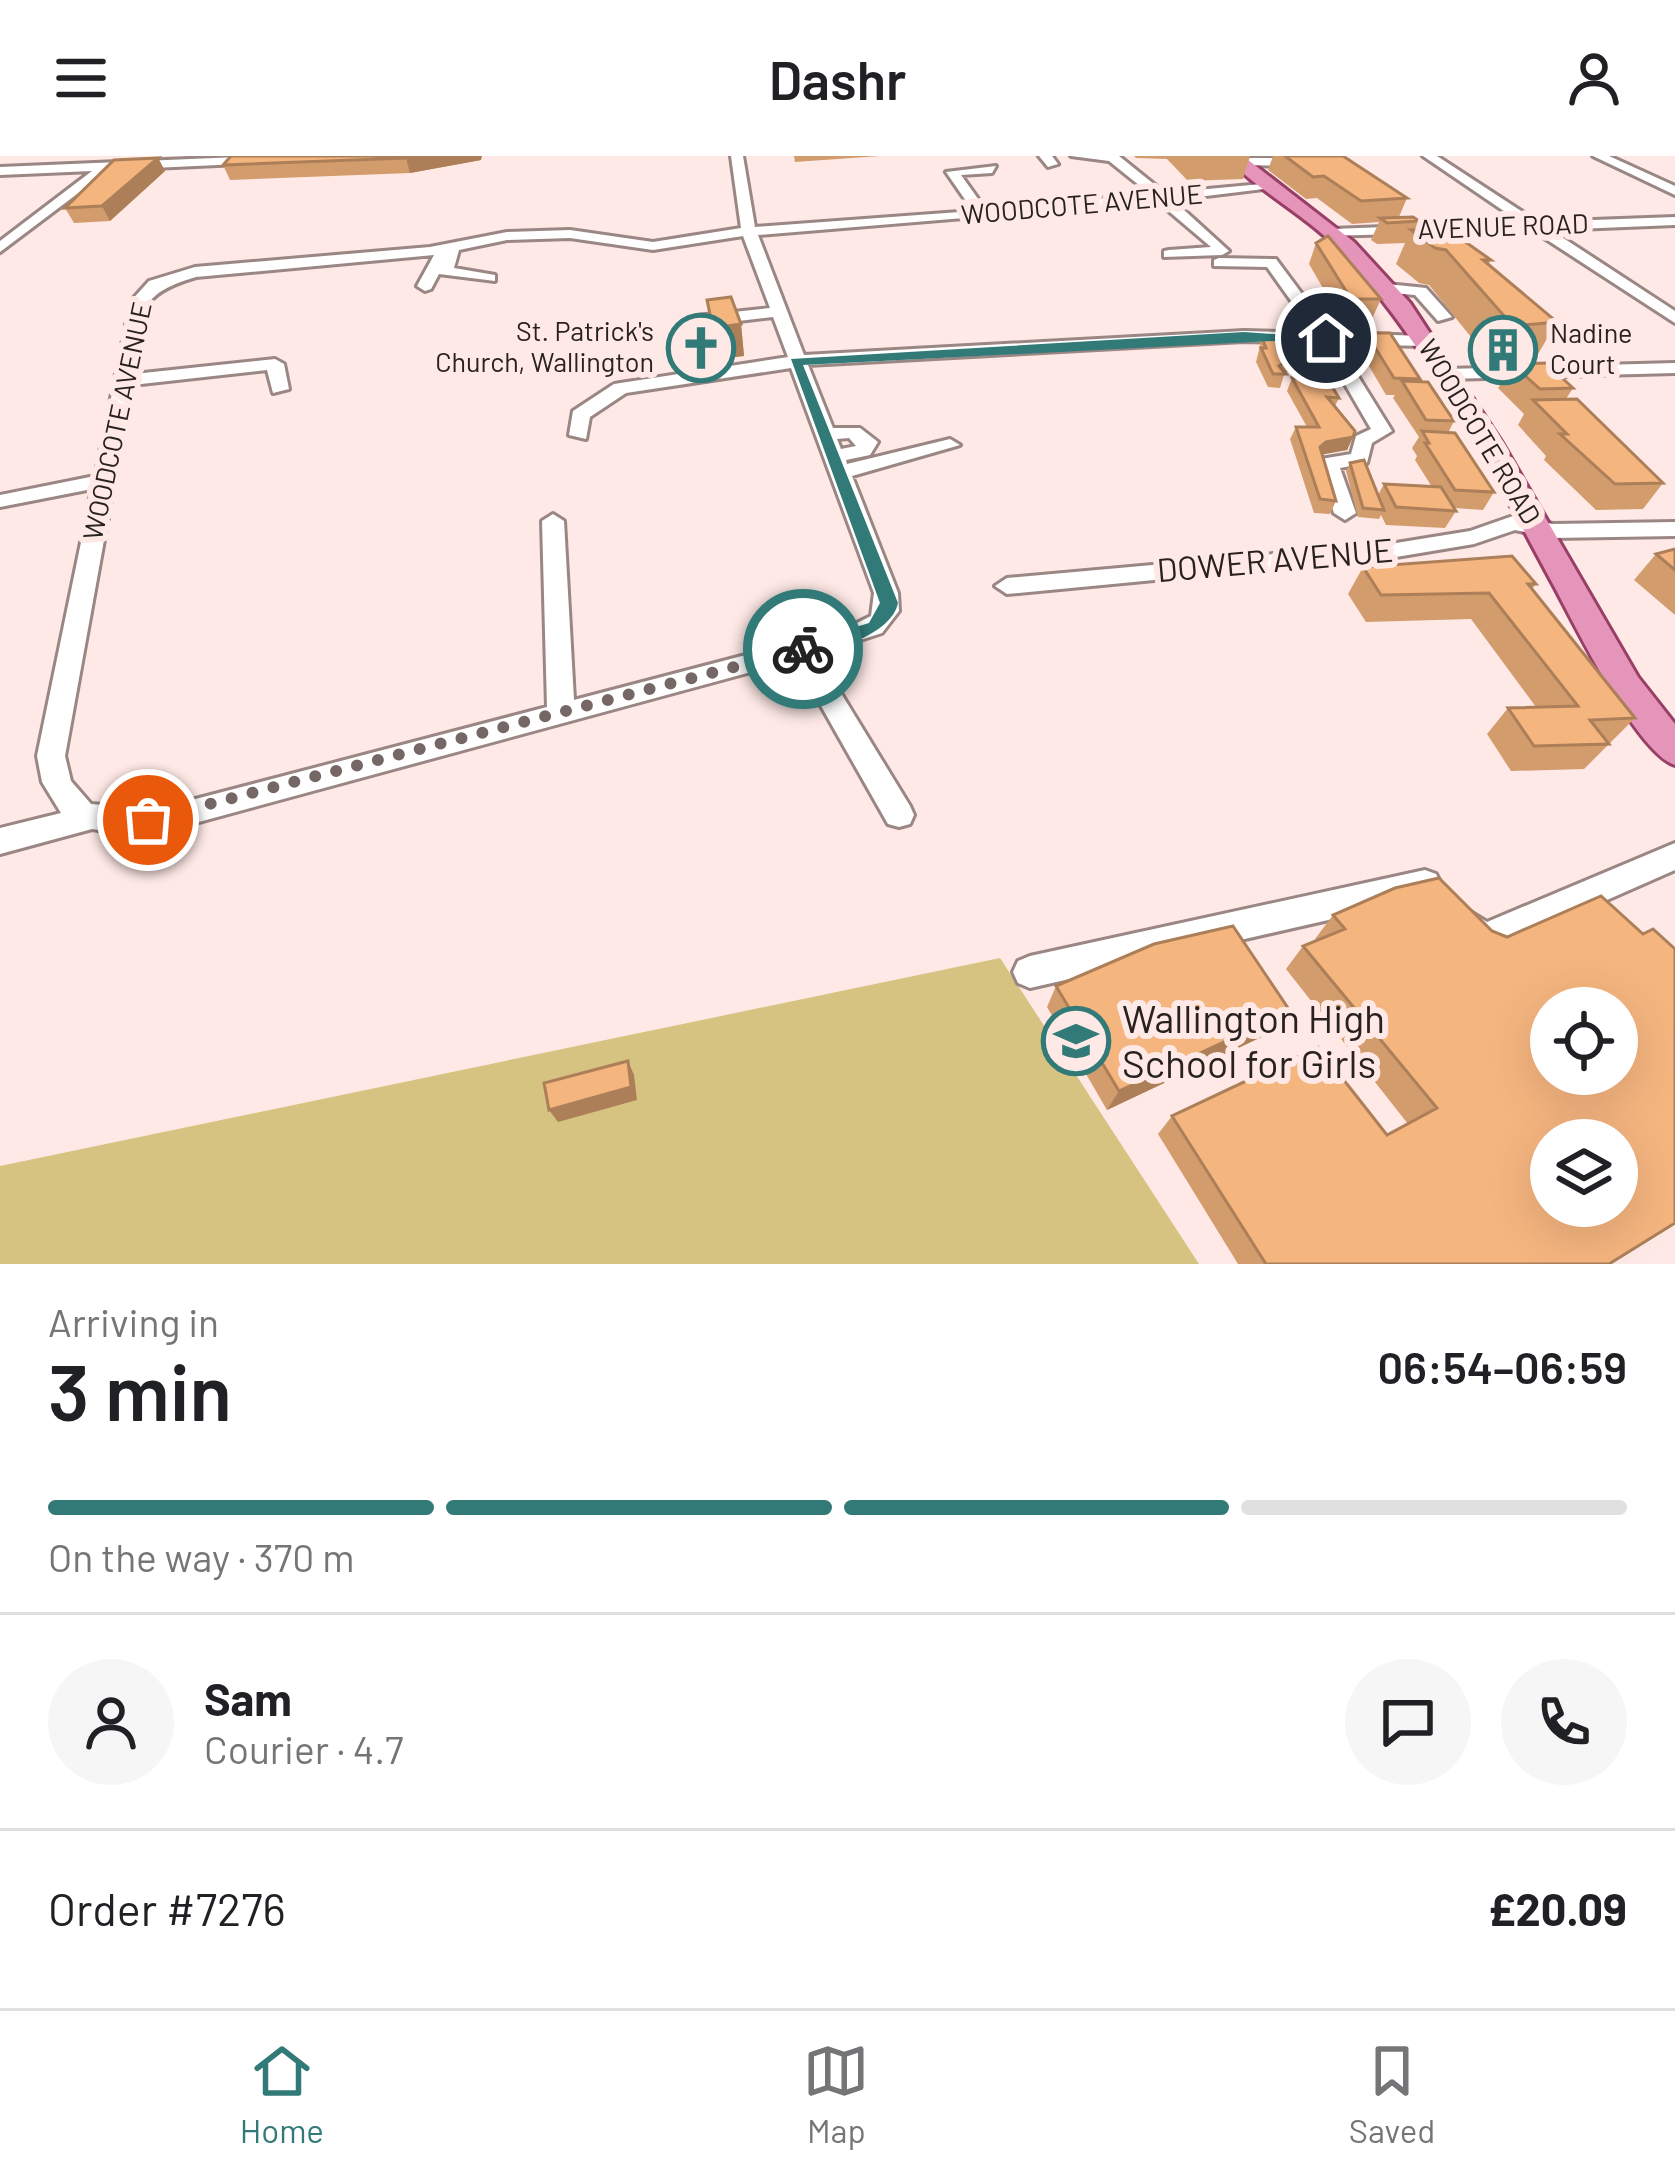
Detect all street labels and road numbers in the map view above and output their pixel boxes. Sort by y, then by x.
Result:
street label: WOODCOTE AVENUE [960,177,1204,230]
street label: AVENUE ROAD [1417,206,1589,244]
street label: WOODCOTE AVENUE [75,299,157,542]
street label: WOODCOTE ROAD [1413,333,1548,529]
street label: DOWER AVENUE [1155,529,1395,589]

